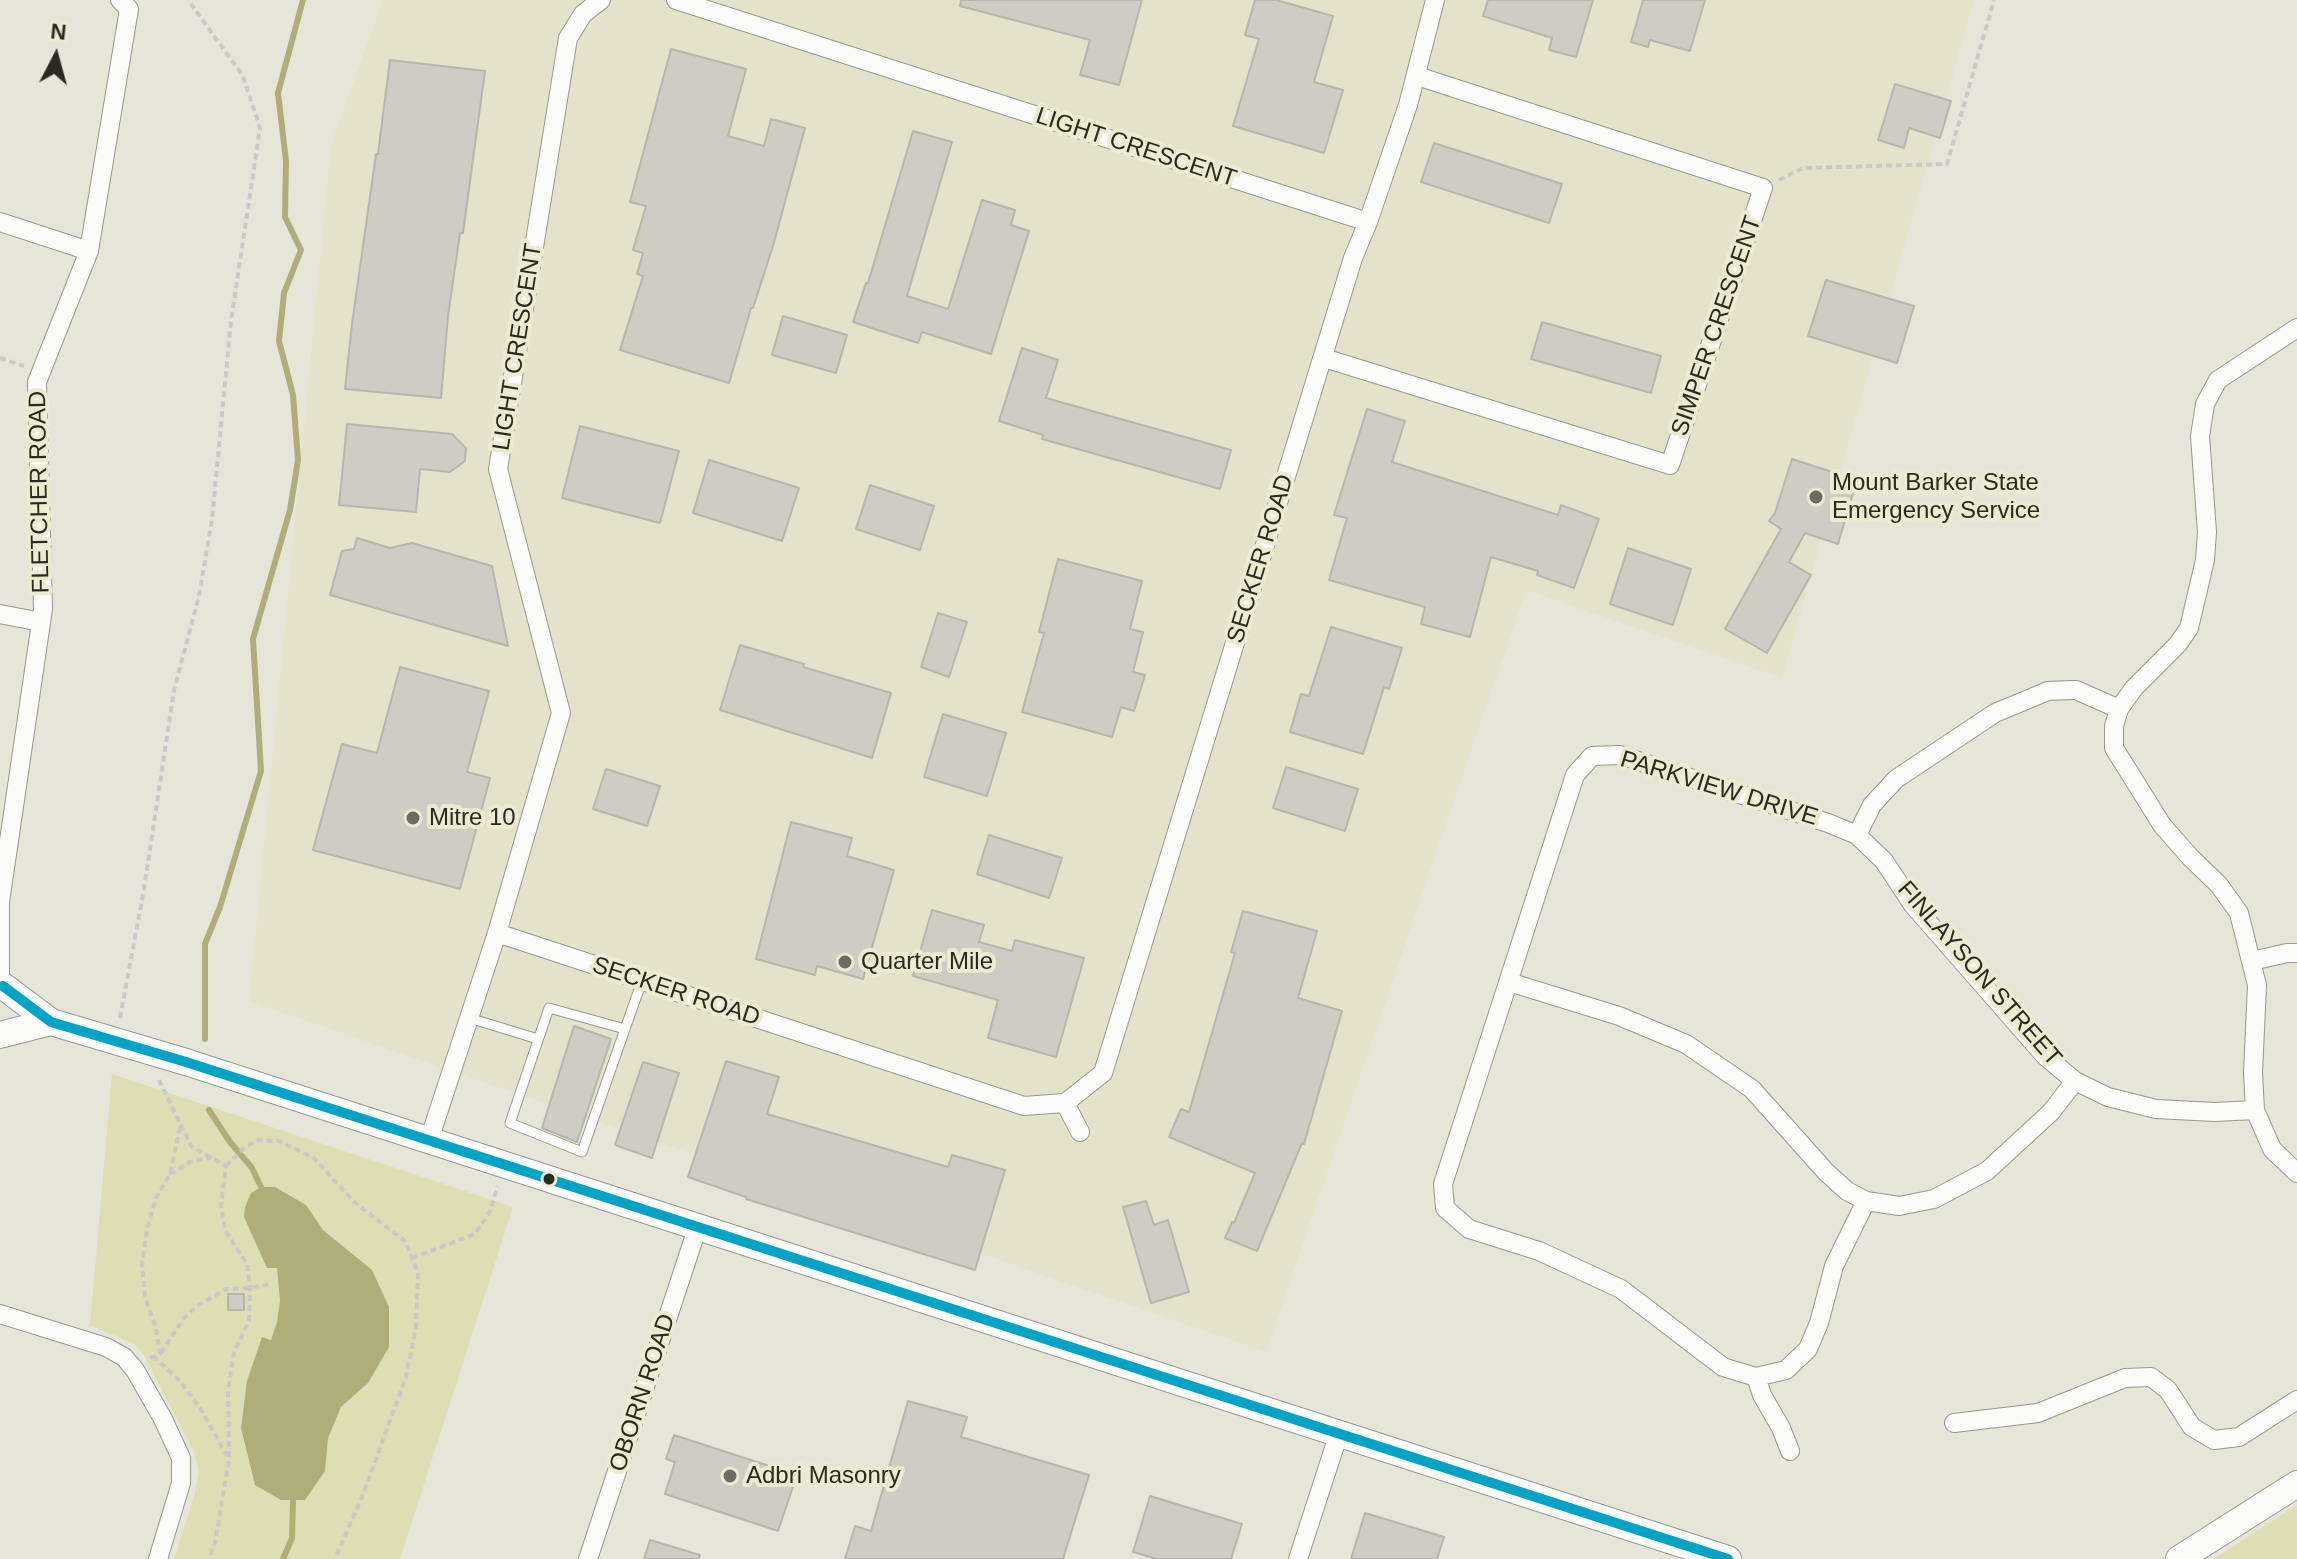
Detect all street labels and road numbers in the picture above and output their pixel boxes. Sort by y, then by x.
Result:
street label: LIGHT CRESCENT [1032,102,1240,194]
street label: SIMPER CRESCENT [1666,212,1768,440]
street label: LIGHT CRESCENT [487,241,549,453]
street label: FLETCHER ROAD [24,390,56,594]
street label: SECKER ROAD [1222,471,1300,647]
street label: PARKVIEW DRIVE [1617,745,1821,833]
street label: FINLAYSON STREET [1891,876,2067,1072]
street label: SECKER ROAD [588,951,764,1033]
street label: OBORN ROAD [604,1311,682,1475]

